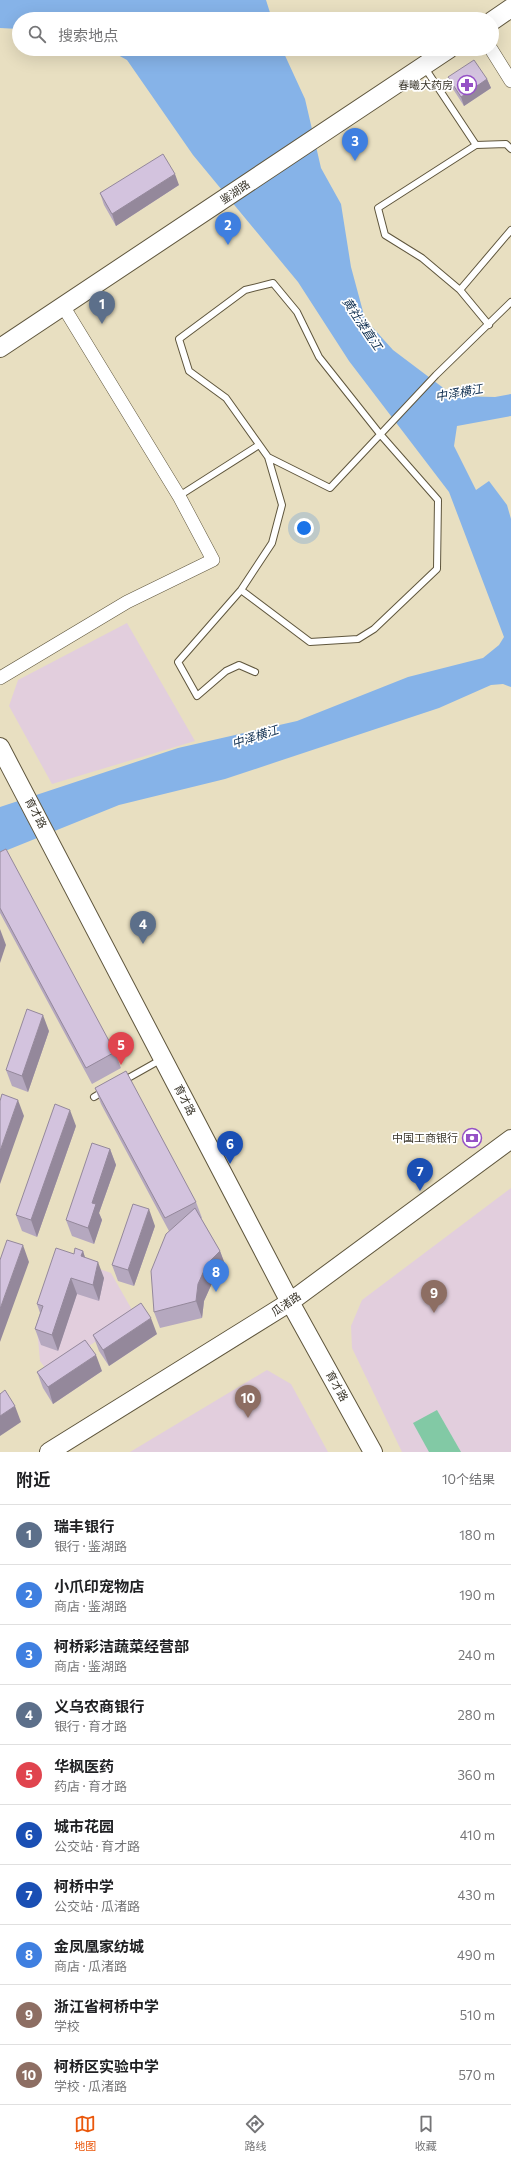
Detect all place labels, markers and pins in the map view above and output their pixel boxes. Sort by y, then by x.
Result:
pharmacy icon: 春曦大药房 [456,74,478,96]
place label: 春曦大药房 [398,78,453,91]
pin: 3 [342,128,368,161]
pin: 2 [215,212,241,245]
pin: 1 [89,291,115,324]
pin: 4 [130,911,156,944]
pin: 5 [108,1032,134,1065]
bank icon: 中国工商银行 [461,1127,483,1149]
pin: 6 [217,1131,243,1164]
place label: 中国工商银行 [392,1131,458,1144]
pin: 7 [407,1158,433,1191]
pin: 8 [203,1259,229,1292]
pin: 9 [421,1280,447,1313]
pin: 10 [235,1385,261,1418]

